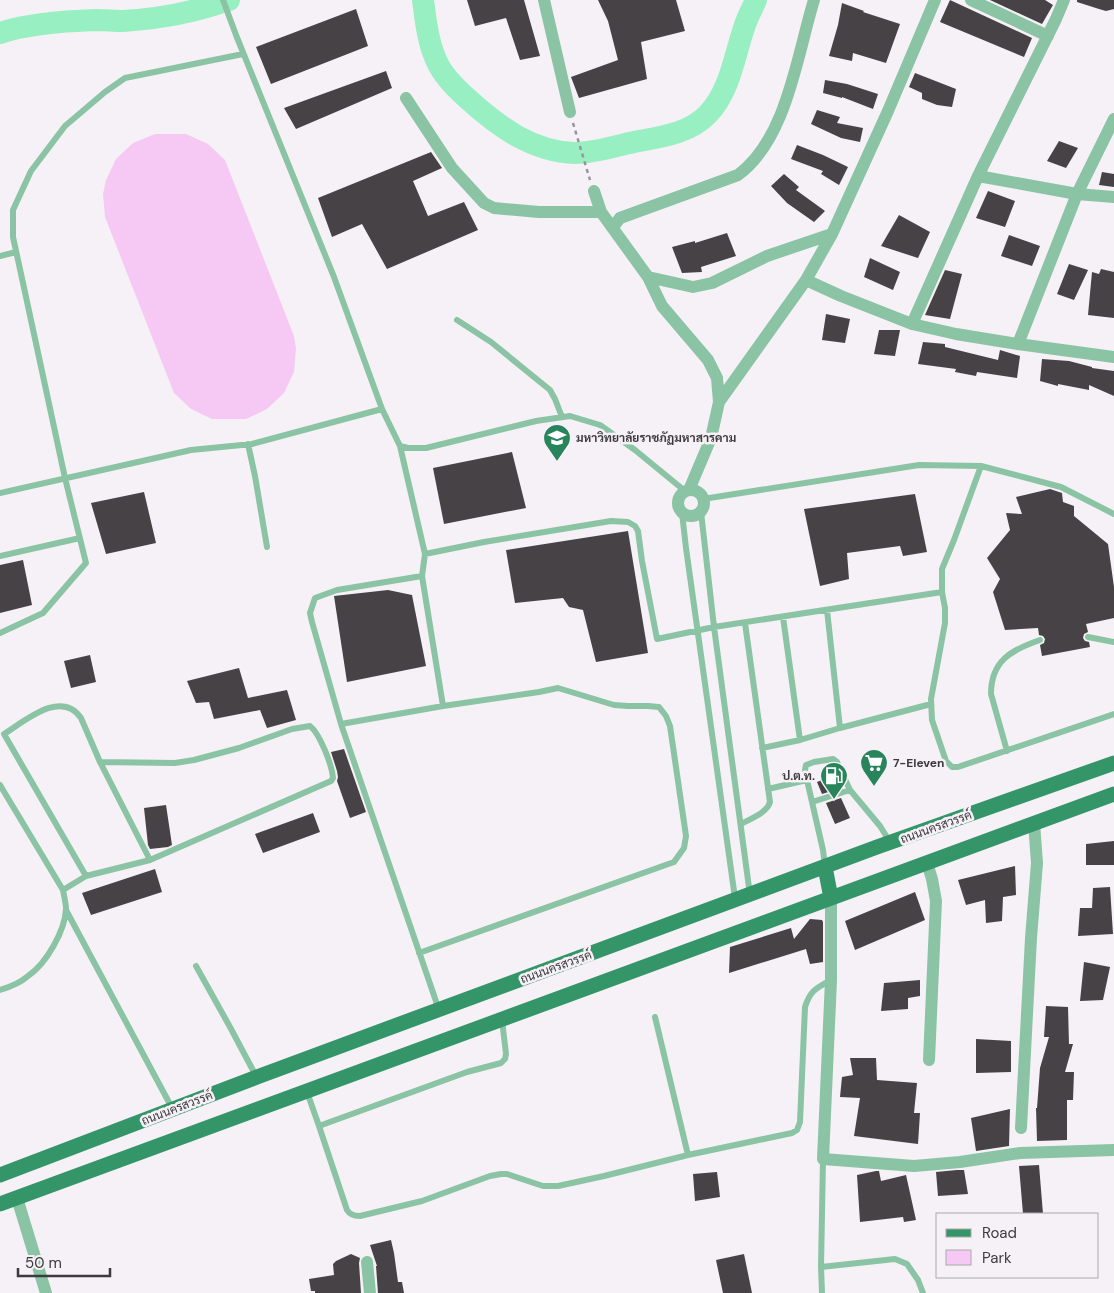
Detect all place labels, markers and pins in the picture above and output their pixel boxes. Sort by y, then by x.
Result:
school or university icon: มหาวิทยาลัยราชภัฏมหาสารคาม [542,423,572,462]
place label: มหาวิทยาลัยราชภัฏมหาสารคาม [576,430,736,446]
supermarket icon: 7-Eleven [859,748,889,787]
place label: 7-Eleven [893,755,945,771]
fuel station icon: ป.ต.ท. [819,761,849,800]
place label: ป.ต.ท. [782,768,815,784]

